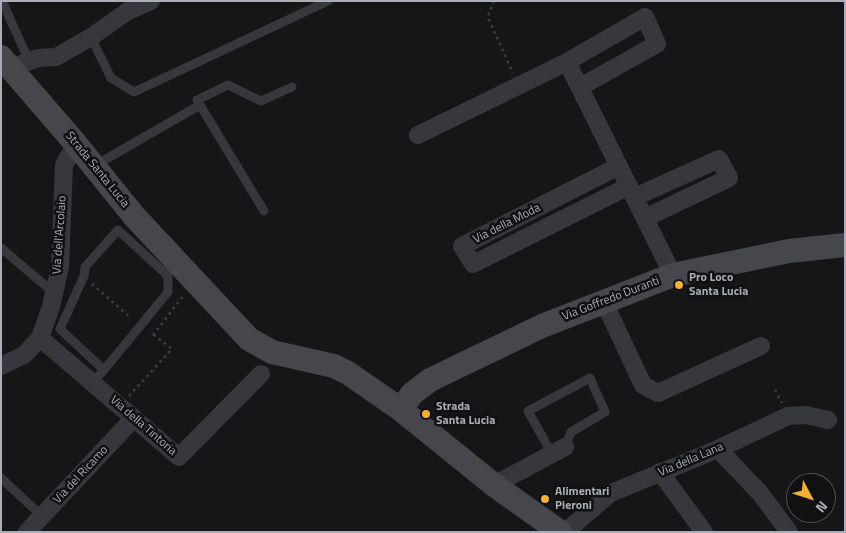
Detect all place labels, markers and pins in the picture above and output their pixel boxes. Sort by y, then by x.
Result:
place label: Pro Loco Santa Lucia [689,271,748,299]
marker: Pro Loco Santa Lucia [673,279,685,291]
place label: Strada Santa Lucia [436,400,495,428]
marker: Strada Santa Lucia [420,408,432,420]
place label: Alimentari Pieroni [555,485,609,513]
marker: Alimentari Pieroni [539,493,551,505]

